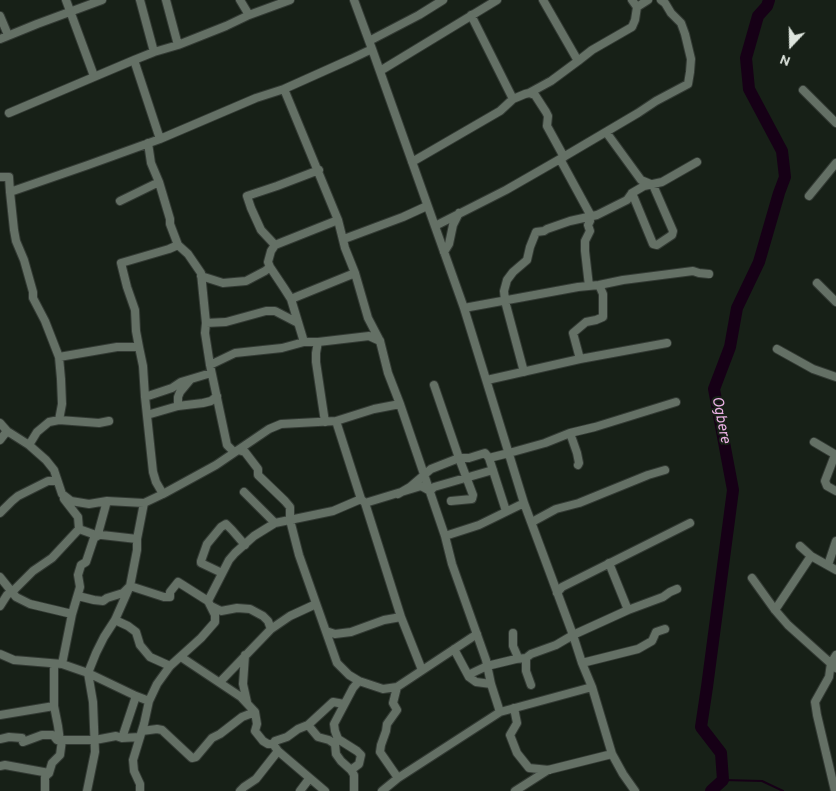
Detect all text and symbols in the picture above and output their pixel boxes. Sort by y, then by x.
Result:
north arrow [766,20,816,70]
text: N [778,50,793,69]
water label: Ogbere [707,395,733,445]

